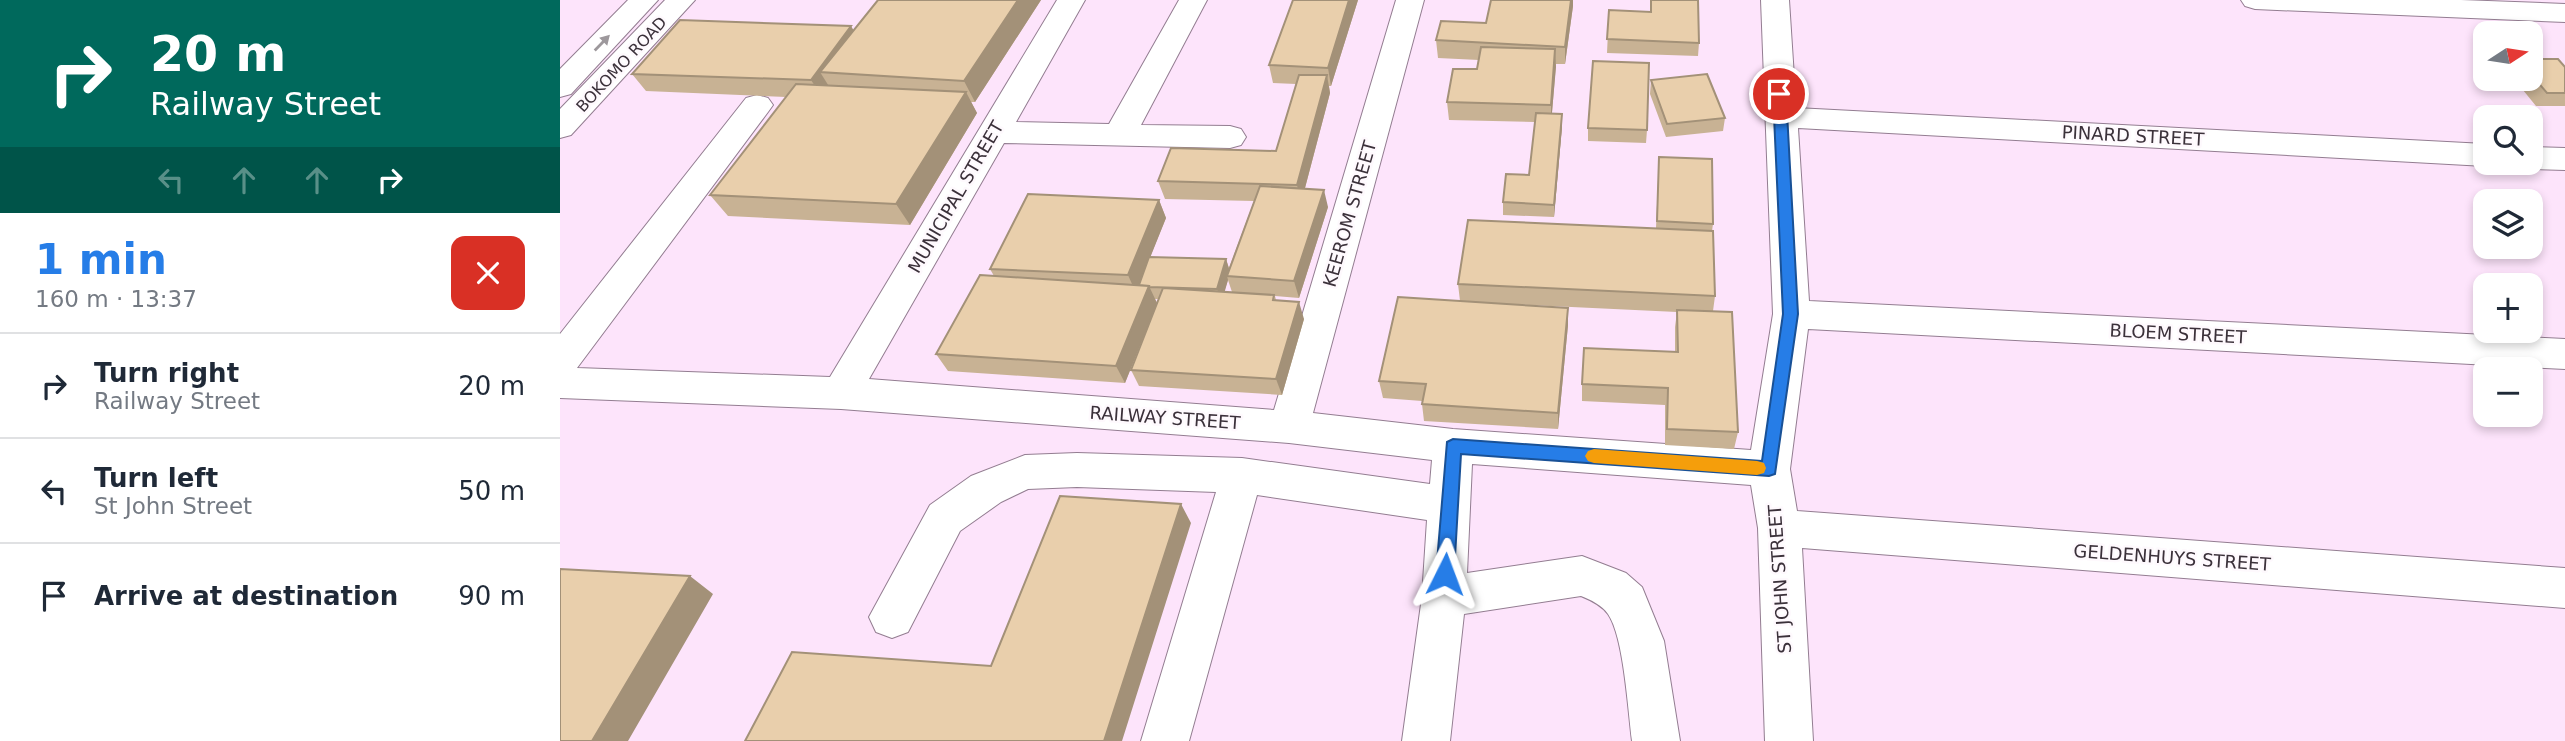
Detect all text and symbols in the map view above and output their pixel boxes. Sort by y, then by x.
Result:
street label: BOKOMO ROAD [572,13,670,116]
north arrow [2473,21,2543,91]
map controls [2473,21,2543,427]
text: 20 m [150,26,286,83]
icon: right [35,28,126,119]
one-way arrow [593,35,610,52]
pin [1749,64,1809,124]
icon: arrive [1760,75,1798,113]
text: Railway Street [150,85,381,123]
button: search [2473,105,2543,175]
street label: MUNICIPAL STREET [904,116,1008,276]
street label: PINARD STREET [2061,121,2206,150]
street label: KEEROM STREET [1319,137,1381,289]
icon: left [152,161,190,199]
icon: ahead [225,161,263,199]
icon: ahead [298,161,336,199]
icon: right [371,161,409,199]
button: layers [2473,189,2543,259]
text: 1 min [35,235,167,284]
button: close [451,236,525,310]
button: + [2473,273,2543,343]
text: 160 m · 13:37 [35,286,197,312]
street label: BLOEM STREET [2109,319,2248,348]
button: − [2473,357,2543,427]
text: Turn right [94,358,239,388]
icon: right [35,367,73,405]
text: 20 m [458,371,525,401]
text: Railway Street [94,388,260,414]
street label: RAILWAY STREET [1089,402,1242,433]
text: Turn left [94,463,218,493]
icon: left [35,472,73,510]
text: 50 m [458,476,525,506]
text: St John Street [94,493,252,519]
street label: ST JOHN STREET [1764,503,1795,654]
position arrow [1408,537,1482,611]
street label: GELDENHUYS STREET [2073,540,2272,575]
icon: arrive [35,577,73,615]
text: Arrive at destination [94,581,398,611]
text: 90 m [458,581,525,611]

